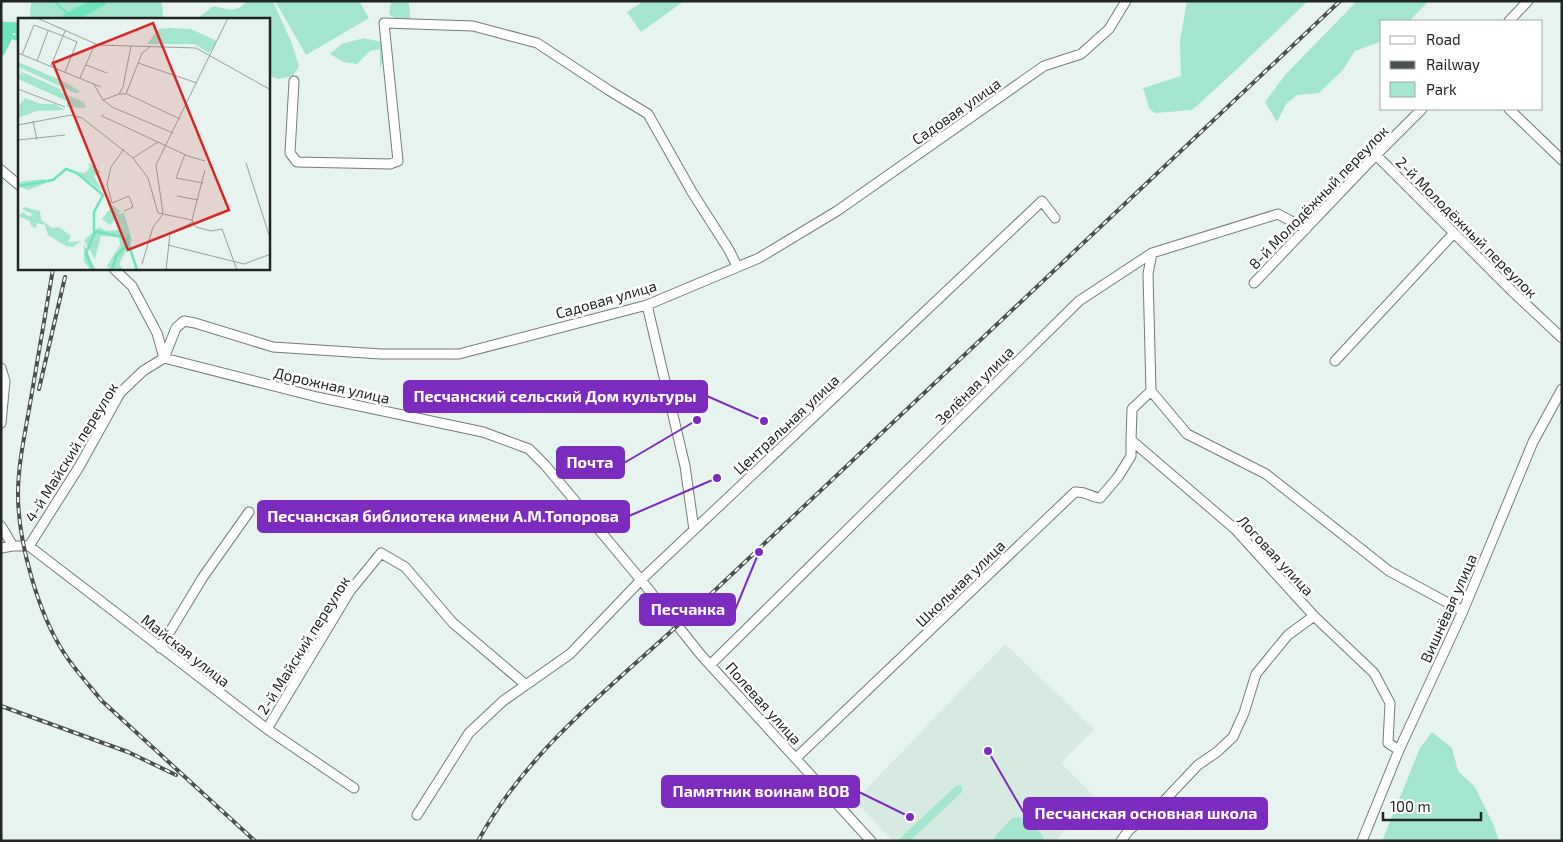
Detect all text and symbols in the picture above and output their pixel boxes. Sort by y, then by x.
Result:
inset map [18,18,270,270]
legend [1380,20,1543,110]
text: Road [1426,30,1461,48]
text: Railway [1426,55,1480,73]
street label: Садовая улица [908,74,1004,149]
text: Park [1426,80,1457,98]
street label: 8-й Молодёжный переулок [1245,121,1392,273]
street label: 2-й Молодёжный переулок [1392,153,1541,302]
street label: Садовая улица [553,276,659,323]
street label: Зелёная улица [931,342,1018,429]
street label: Дорожная улица [272,363,392,408]
street label: Центральная улица [729,370,843,478]
street label: 4-й Майский переулок [21,379,122,525]
callout: Песчанский сельский Дом культуры [404,381,707,412]
text: Песчанский сельский Дом культуры [413,386,697,405]
callout: Почта [557,447,624,478]
text: Почта [566,452,614,471]
callout: Песчанская библиотека имени А.М.Топорова [258,501,629,532]
text: Песчанская библиотека имени А.М.Топорова [267,506,619,525]
street label: Логовая улица [1233,511,1318,600]
street label: Школьная улица [912,536,1009,631]
street label: Вишнёвая улица [1416,551,1481,666]
street label: 2-й Майский переулок [253,572,354,718]
callout: Песчанка [640,594,735,625]
text: Песчанка [651,599,725,618]
street label: Майская улица [138,610,234,691]
street label: Полевая улица [721,658,806,749]
callout: Памятник воинам ВОВ [662,776,859,807]
text: Памятник воинам ВОВ [673,781,849,800]
scale bar [1383,790,1480,822]
text: 100 m [1390,797,1431,815]
callout: Песчанская основная школа [1024,798,1267,829]
text: Песчанская основная школа [1035,803,1257,822]

